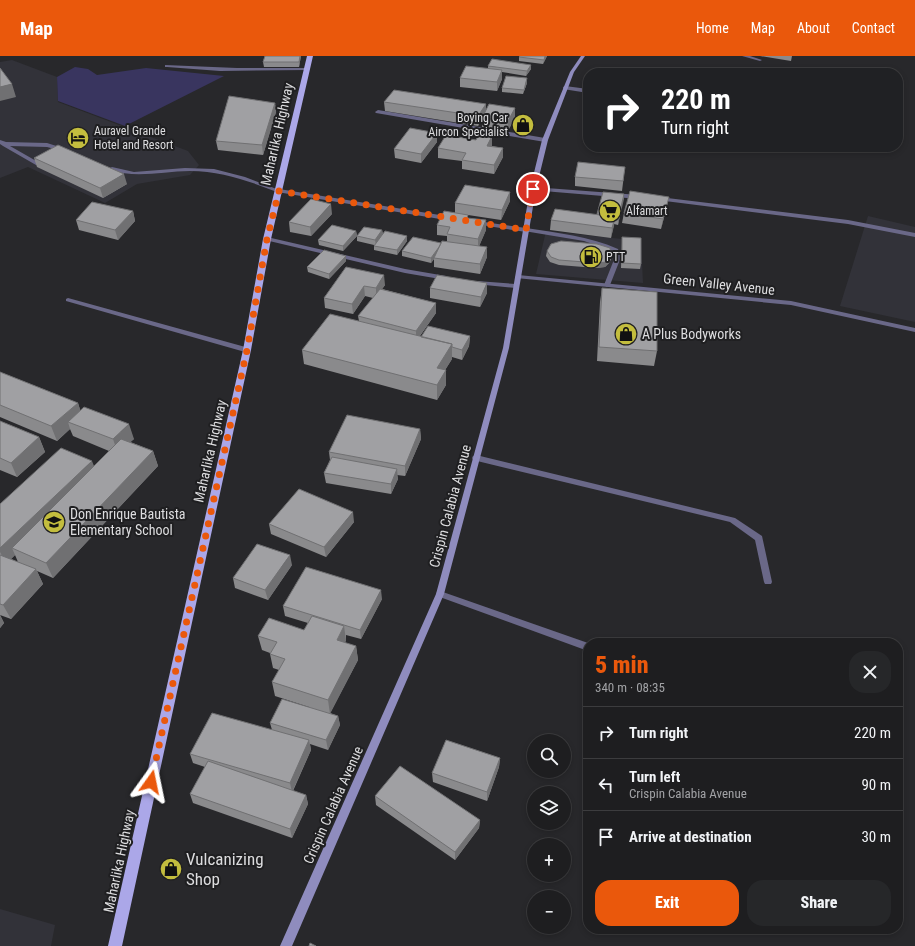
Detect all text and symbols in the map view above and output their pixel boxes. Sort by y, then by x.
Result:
text: Map [20,17,53,40]
text: Home [696,20,729,36]
text: Map [751,20,775,36]
text: About [797,20,830,36]
text: Contact [852,20,895,36]
street label: Maharlika Highway [257,81,297,187]
text: 220 m [661,83,731,116]
icon: right [595,84,647,136]
place label: Boying Car Aircon Specialist [428,111,508,139]
shop icon: Boying Car Aircon Specialist [510,112,536,138]
text: Turn right [661,117,729,138]
place label: Auravel Grande Hotel and Resort [94,124,174,152]
hotel icon: Auravel Grande Hotel and Resort [65,125,91,151]
pin [516,172,550,206]
icon: arrive [522,178,544,200]
supermarket icon: Alfamart [597,198,623,224]
place label: Alfamart [626,204,668,218]
fuel station icon: PTT [578,244,604,270]
place label: PTT [606,250,625,264]
street label: Green Valley Avenue [662,270,776,298]
shop icon: A Plus Bodyworks [613,321,639,347]
place label: A Plus Bodyworks [642,326,741,342]
street label: Maharlika Highway [190,398,230,504]
street label: Crispin Calabia Avenue [426,442,474,569]
place label: Don Enrique Bautista Elementary School [70,506,186,538]
school or university icon: Don Enrique Bautista Elementary School [41,509,67,535]
text: 5 min [595,651,649,679]
button: close [849,651,891,693]
text: 340 m · 08:35 [595,680,665,695]
icon: right [595,722,617,744]
text: Turn right [629,724,688,742]
text: 220 m [854,724,891,742]
map controls [527,734,571,934]
button: search [527,734,571,778]
street label: Crispin Calabia Avenue [300,743,366,866]
position arrow [130,761,172,803]
text: Turn left [629,768,680,786]
icon: left [595,774,617,796]
text: 90 m [861,776,891,794]
button: layers [527,786,571,830]
text: Crispin Calabia Avenue [629,786,747,801]
street label: Maharlika Highway [100,808,138,914]
icon: arrive [595,826,617,848]
text: Arrive at destination [629,828,752,846]
text: 30 m [861,828,891,846]
button: + [527,838,571,882]
place label: Vulcanizing Shop [186,849,264,889]
shop icon: Vulcanizing Shop [158,856,184,882]
button: Exit [595,880,739,926]
button: Share [747,880,891,926]
button: − [527,890,571,934]

